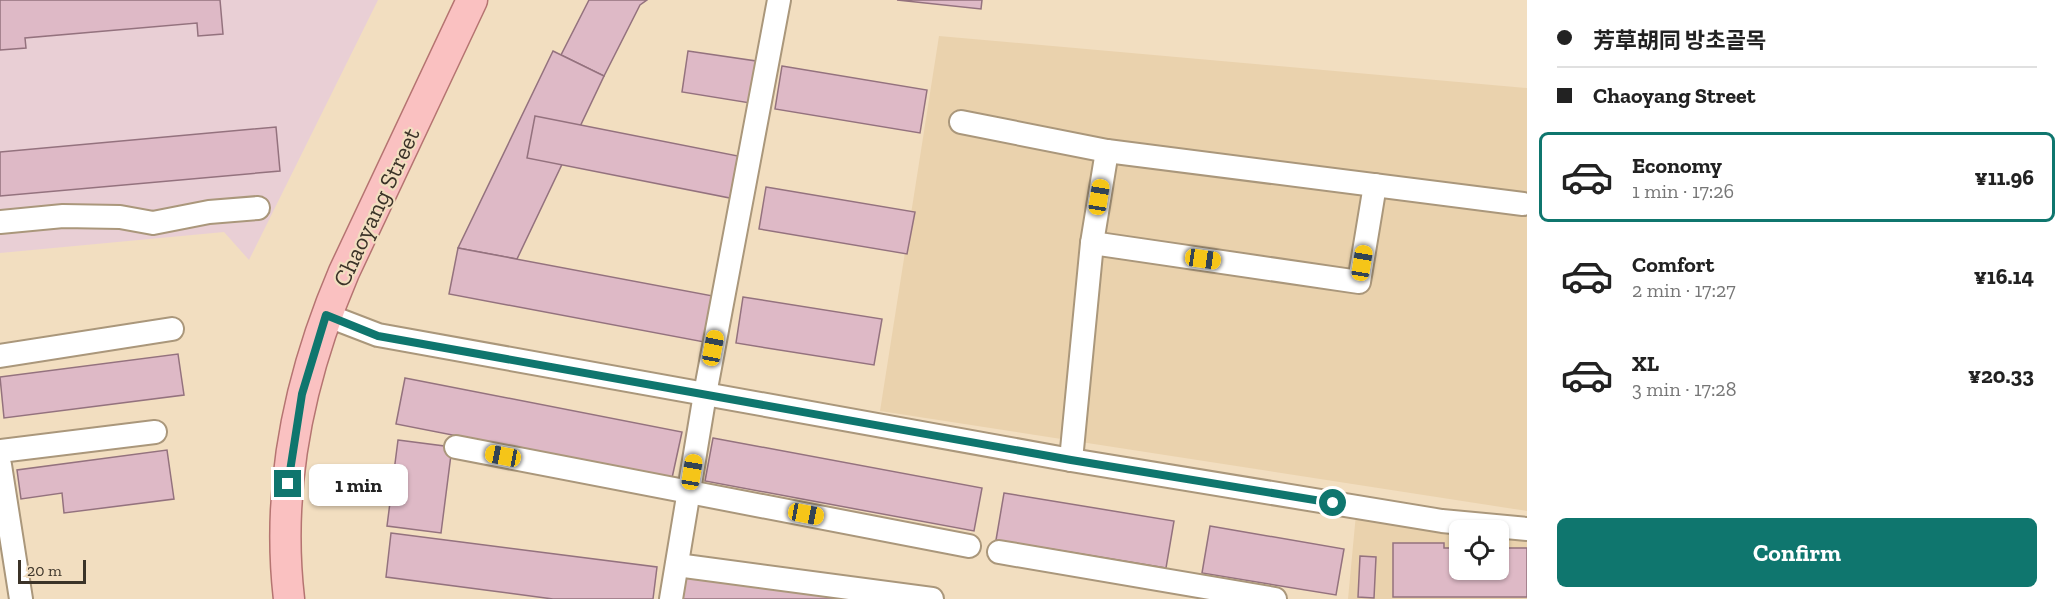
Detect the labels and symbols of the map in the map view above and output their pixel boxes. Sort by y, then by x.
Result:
street label: Chaoyang Street [327,123,426,291]
car [1087,178,1111,216]
car [1350,244,1374,282]
car [1184,248,1222,270]
car [701,329,725,367]
car [484,444,522,468]
car [680,453,704,491]
callout: 1 min [309,463,408,505]
route end [274,470,301,497]
route start [1319,489,1346,516]
car [787,502,825,526]
scale bar [18,557,86,584]

